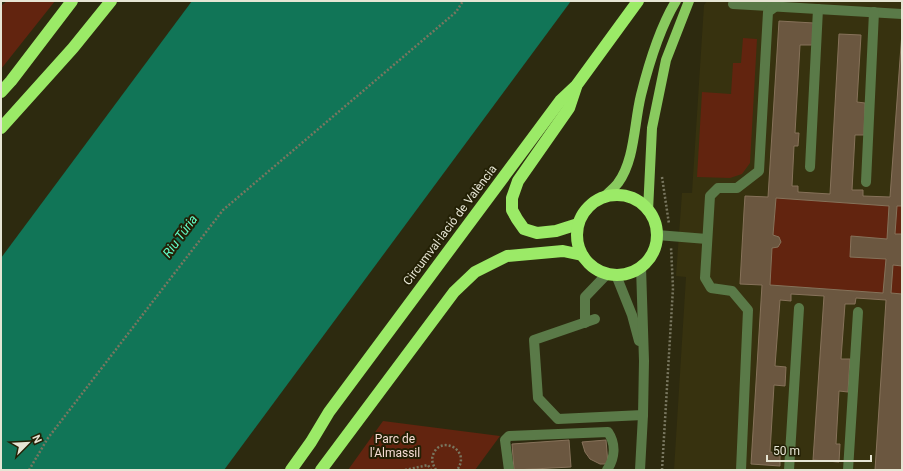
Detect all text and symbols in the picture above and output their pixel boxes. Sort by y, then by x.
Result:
street label: Circumval·lació de València [400,162,500,288]
water label: Riu Túria [160,212,200,260]
north arrow [8,423,48,463]
park label: Parc de l'Almassil [370,432,420,460]
text: N [29,433,44,446]
scale bar [767,437,871,463]
text: 50 m [773,444,800,458]

